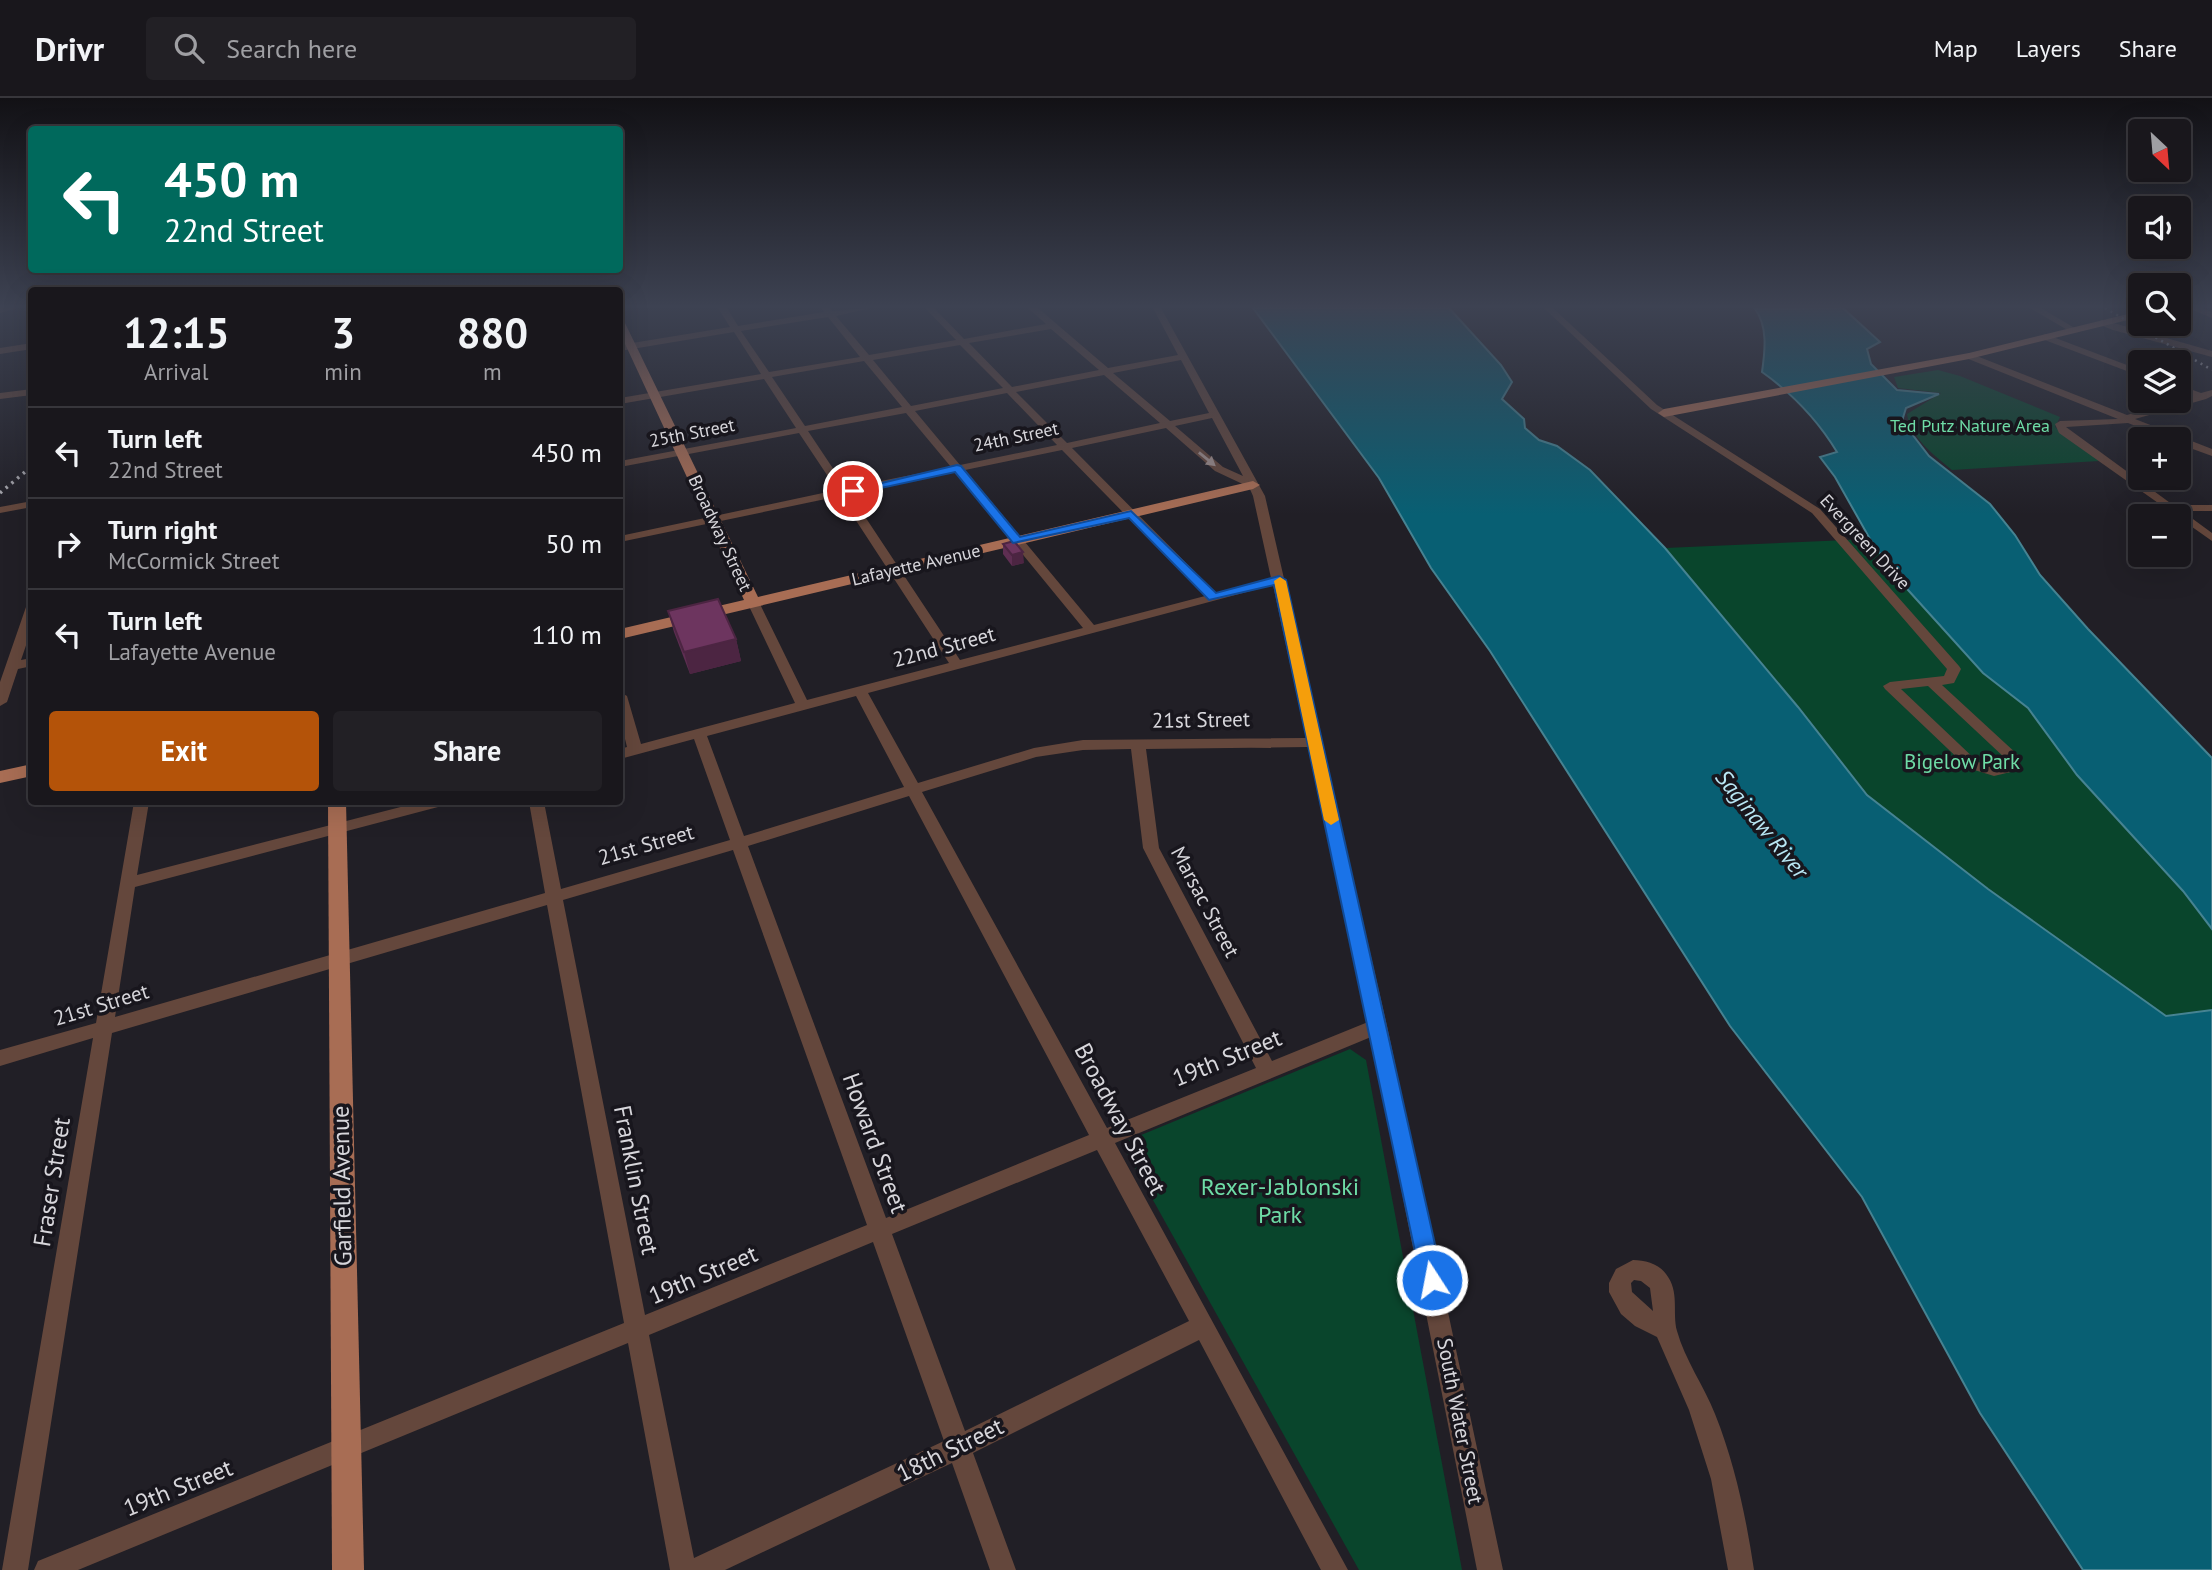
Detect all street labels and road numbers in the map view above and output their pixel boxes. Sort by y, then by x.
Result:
street label: 25th Street [647,413,736,452]
street label: 24th Street [971,416,1061,457]
street label: Broadway Street [683,471,757,595]
street label: Evergreen Drive [1815,489,1915,594]
street label: Lafayette Avenue [849,539,983,591]
street label: 22nd Street [890,620,998,673]
street label: 21st Street [1152,705,1250,734]
street label: 21st Street [595,818,697,871]
street label: Marsac Street [1165,842,1246,962]
street label: 21st Street [50,977,152,1032]
street label: 19th Street [1168,1022,1286,1093]
street label: Broadway Street [1067,1038,1173,1200]
street label: Howard Street [836,1068,915,1217]
street label: Franklin Street [607,1103,666,1257]
street label: Garfield Avenue [325,1106,358,1266]
street label: Fraser Street [26,1115,77,1249]
street label: 19th Street [644,1238,762,1311]
street label: South Water Street [1431,1336,1490,1506]
street label: 18th Street [891,1410,1008,1489]
street label: 19th Street [119,1452,237,1523]

